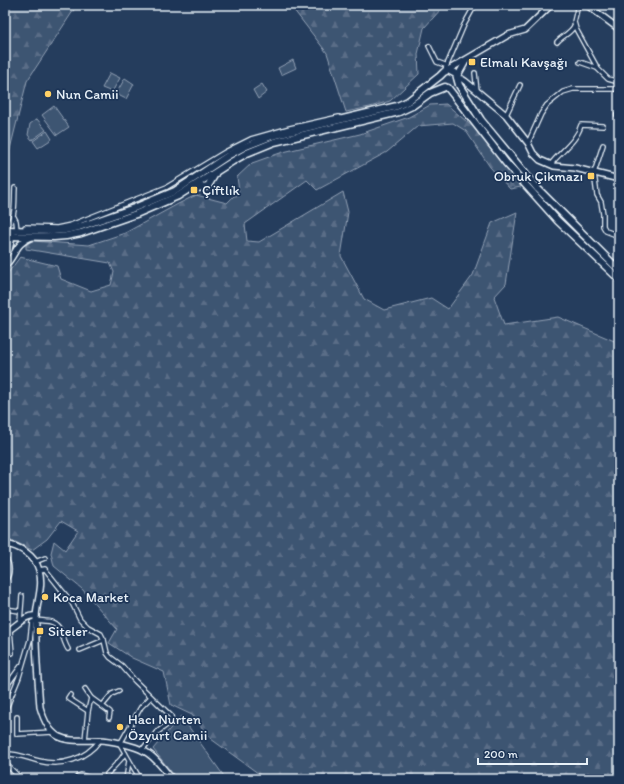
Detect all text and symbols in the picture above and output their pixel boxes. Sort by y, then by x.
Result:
place label: Elmalı Kavşağı [480,54,568,71]
marker: Elmalı Kavşağı [467,57,477,67]
place label: Nun Camii [56,86,119,103]
marker: Nun Camii [43,89,53,99]
place label: Obruk Çikmazı [494,168,583,185]
marker: Obruk Çikmazı [586,171,596,181]
place label: Çi̇ftli̇k [202,182,240,199]
marker: Çi̇ftli̇k [189,185,199,195]
place label: Koca Market [53,589,129,606]
marker: Koca Market [40,592,50,602]
place label: Siteler [48,623,88,640]
marker: Siteler [35,626,45,636]
place label: Hacı Nurten Özyurt Camii [128,711,207,744]
marker: Hacı Nurten Özyurt Camii [115,722,125,732]
scale bar [478,740,587,766]
text: 200 m [484,747,518,761]

